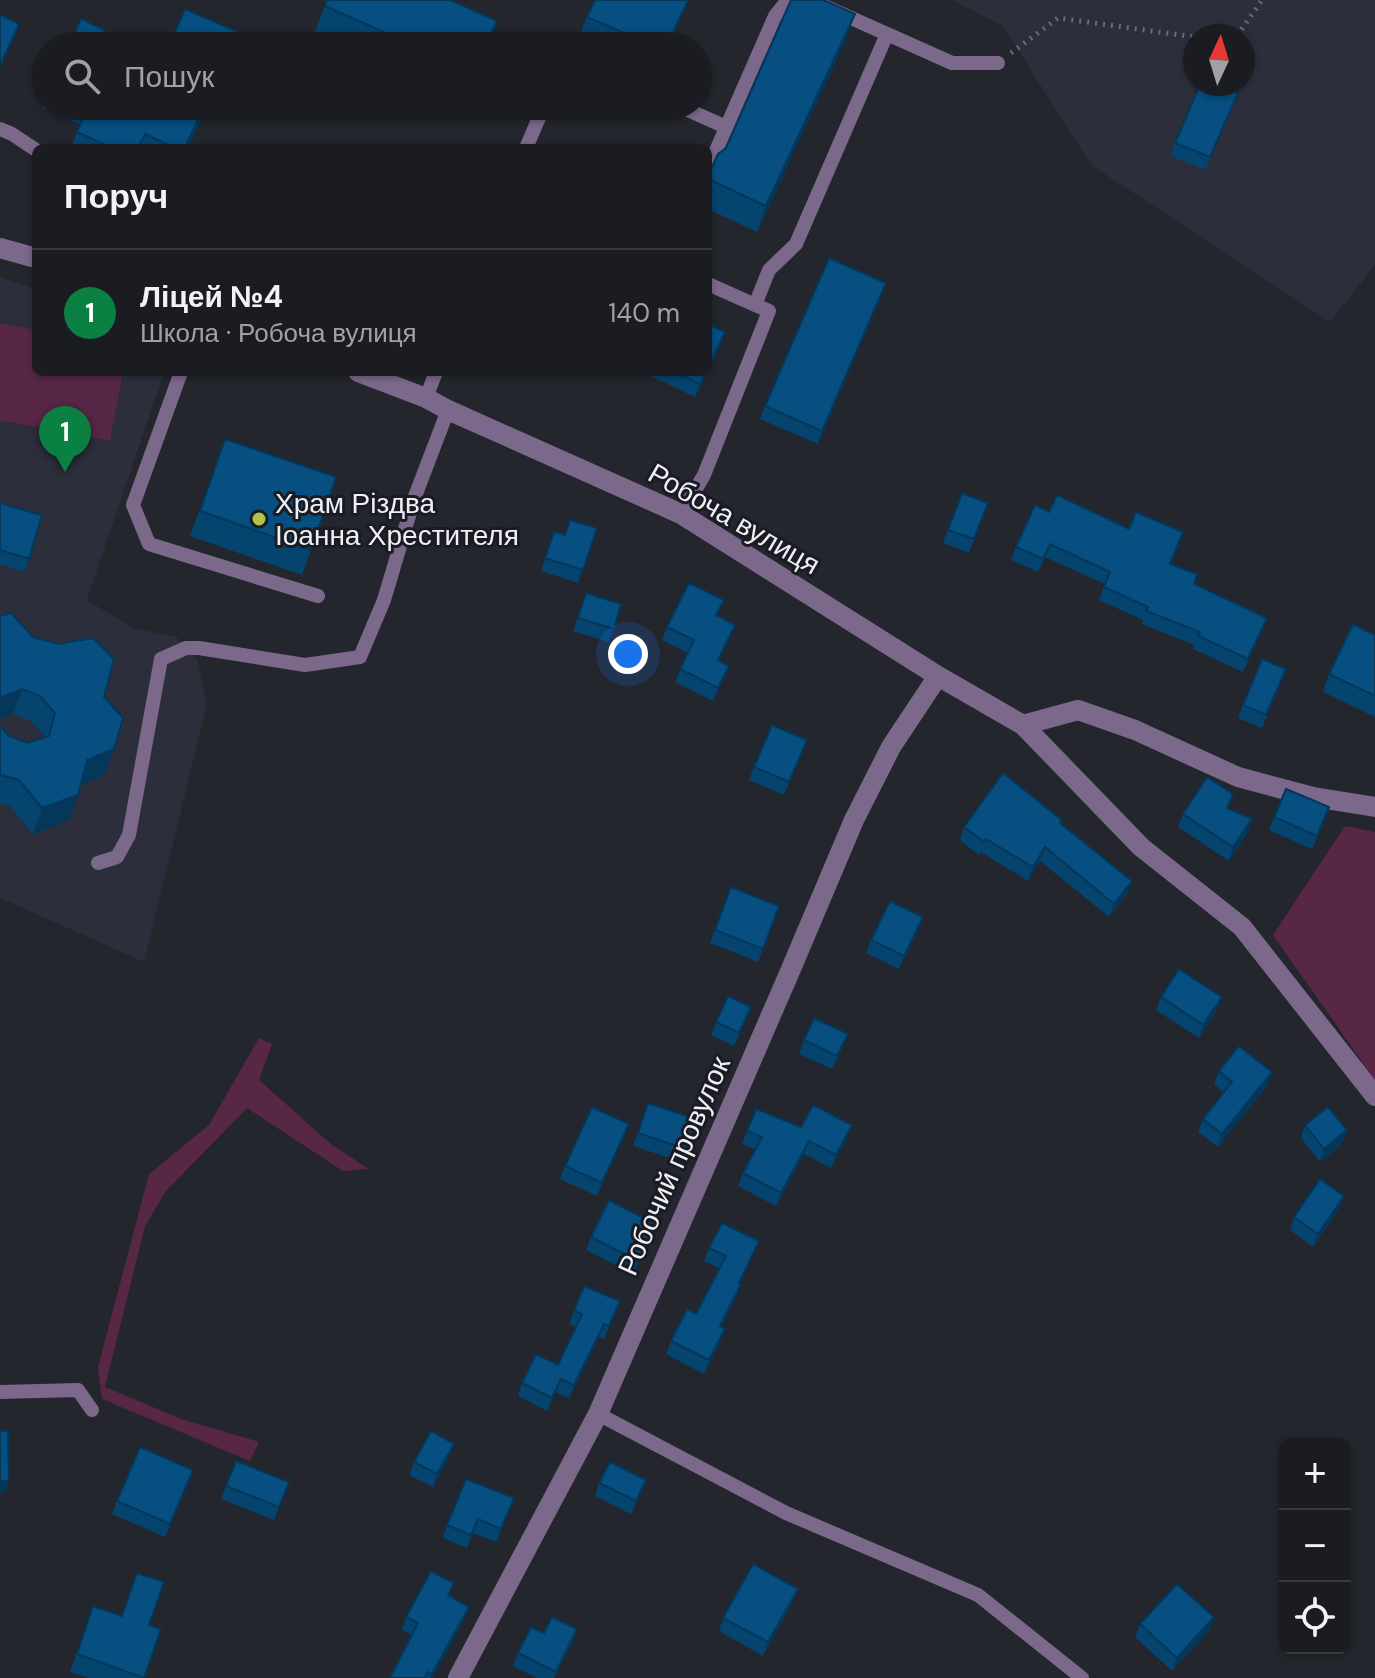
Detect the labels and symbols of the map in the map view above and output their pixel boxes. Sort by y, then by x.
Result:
north arrow [1183,24,1255,96]
pin: 1 [39,406,91,472]
street label: Робоча вулиця [641,455,827,583]
place label: Храм Різдва Іоанна Хрестителя [275,485,519,554]
marker: Храм Різдва Іоанна Хрестителя [250,510,268,528]
your location [608,634,648,674]
street label: Робочий провулок [609,1050,739,1281]

